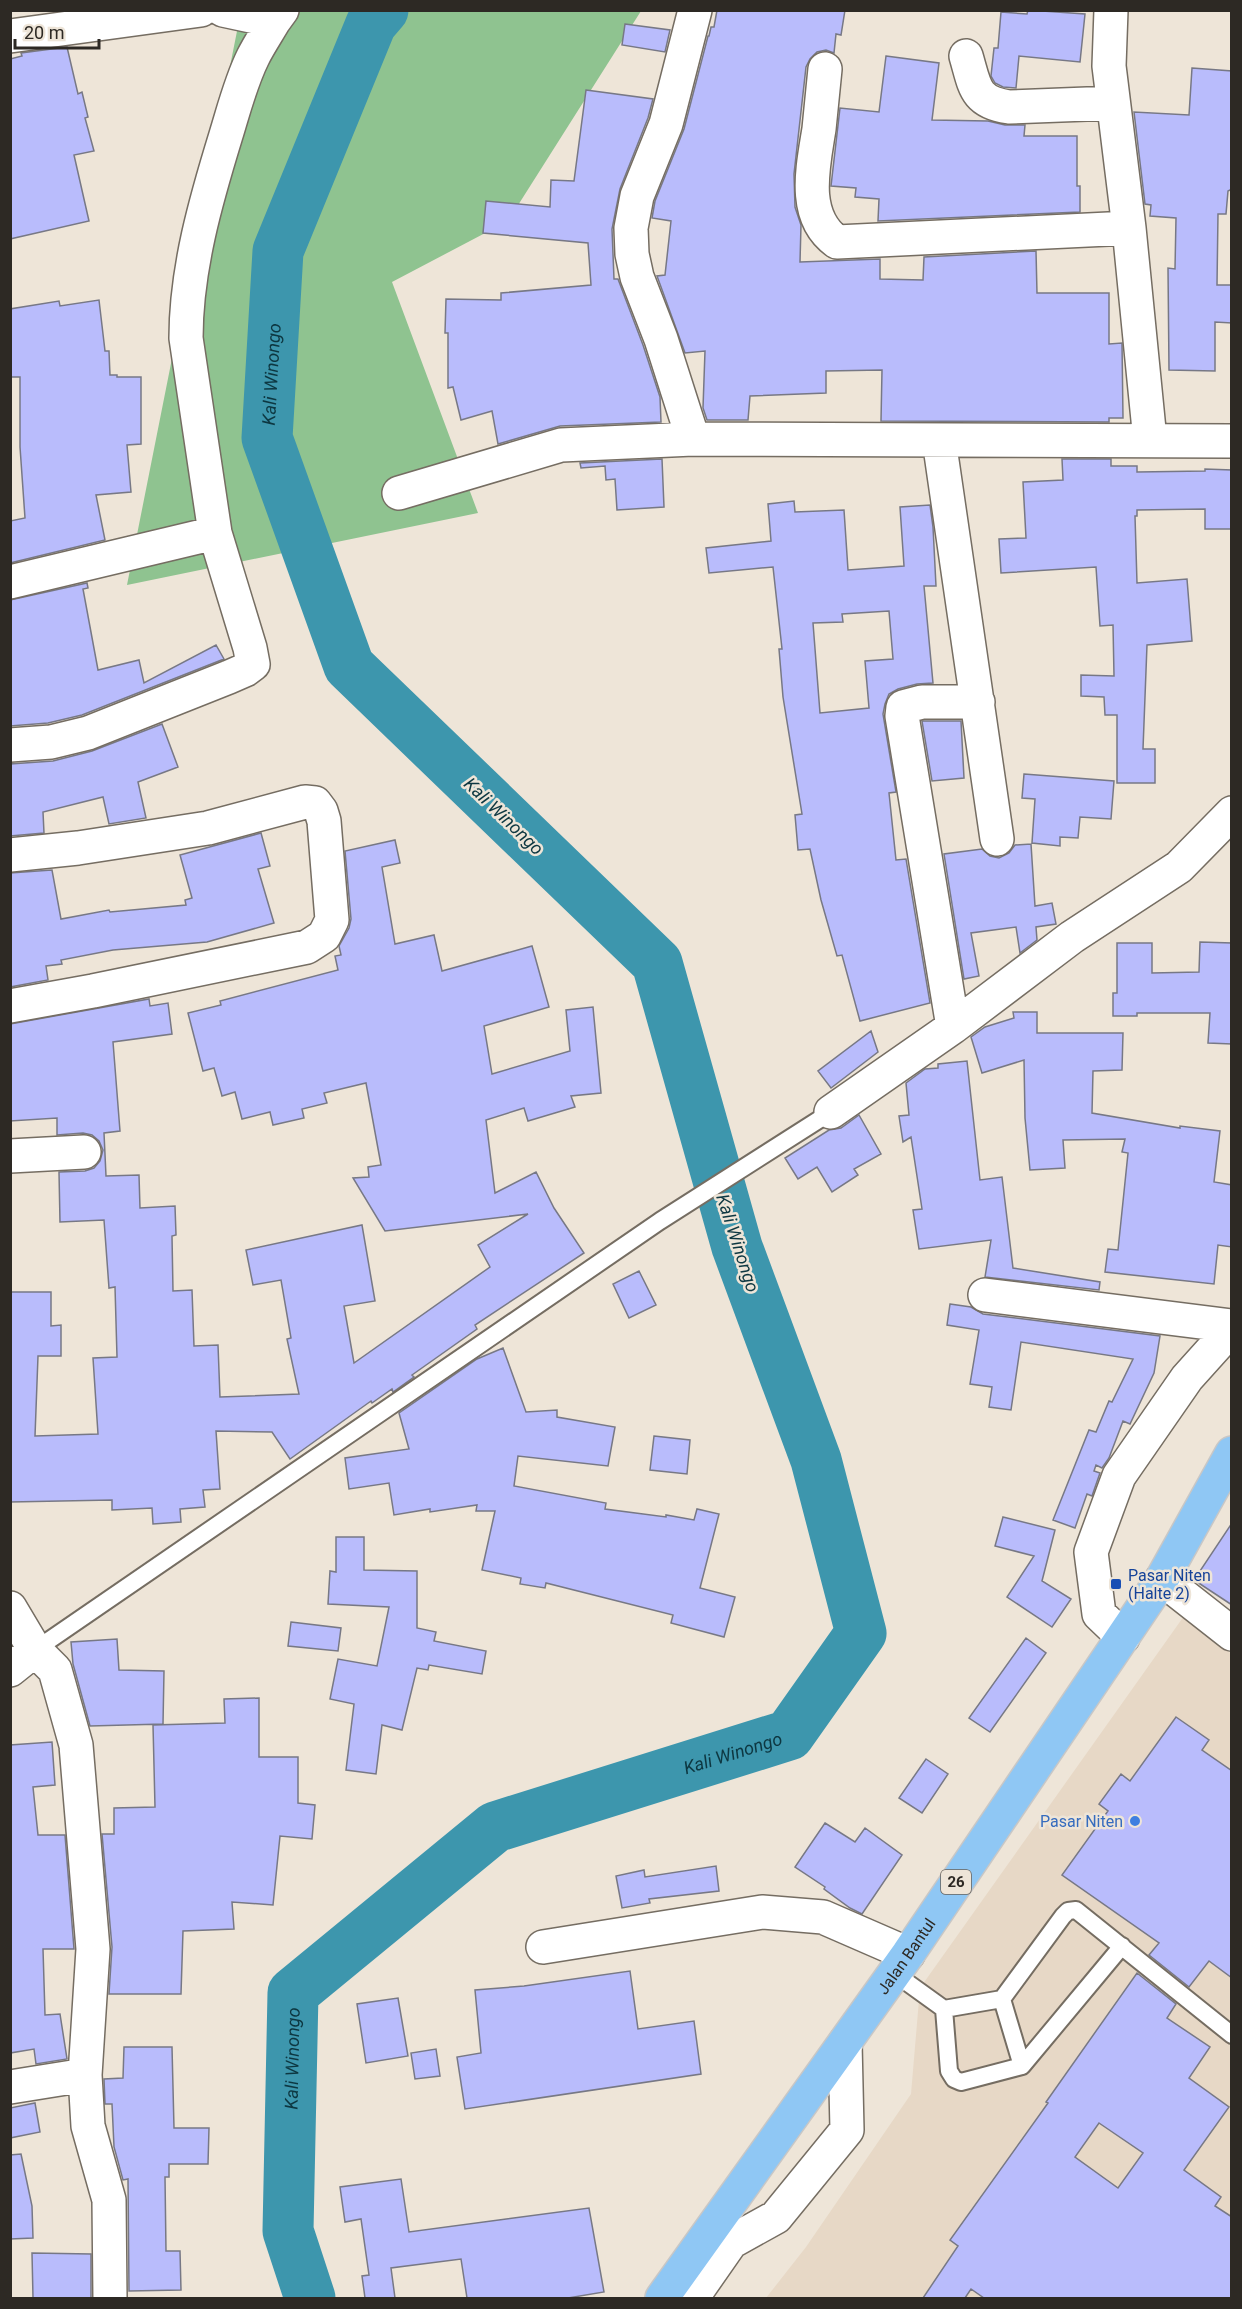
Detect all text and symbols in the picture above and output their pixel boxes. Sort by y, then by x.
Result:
scale bar [15,12,99,50]
text: 20 m [24,22,64,43]
water label: Kali Winongo [257,323,284,426]
water label: Kali Winongo [460,773,548,859]
water label: Kali Winongo [712,1191,764,1295]
place label: Pasar Niten (Halte 2) [1128,1566,1211,1603]
marker: Pasar Niten (Halte 2) [1109,1577,1123,1591]
water label: Kali Winongo [681,1727,785,1778]
place label: Pasar Niten [1040,1812,1123,1831]
marker: Pasar Niten [1128,1814,1142,1828]
road number: 26 [941,1870,971,1894]
street label: Jalan Bantul [873,1914,939,1998]
water label: Kali Winongo [280,2007,303,2110]

